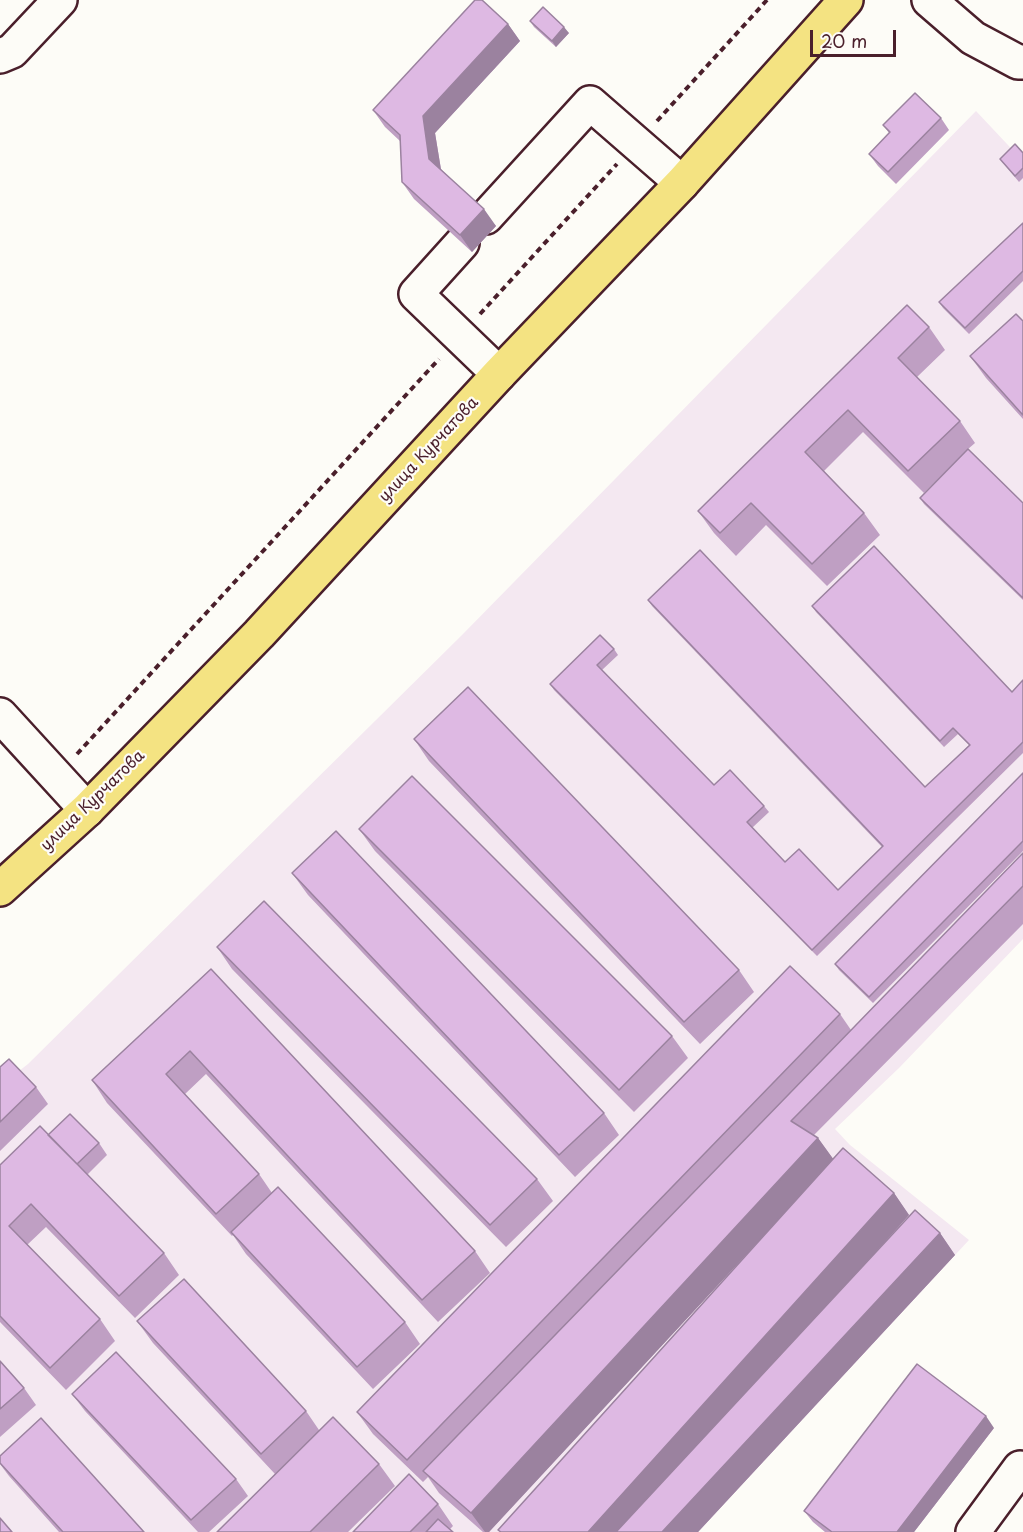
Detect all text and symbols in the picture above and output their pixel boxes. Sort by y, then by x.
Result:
scale bar [813,18,898,56]
text: 20 m [821,27,867,54]
street label: улица Курчатова [375,393,483,507]
street label: улица Курчатова [37,746,149,856]

